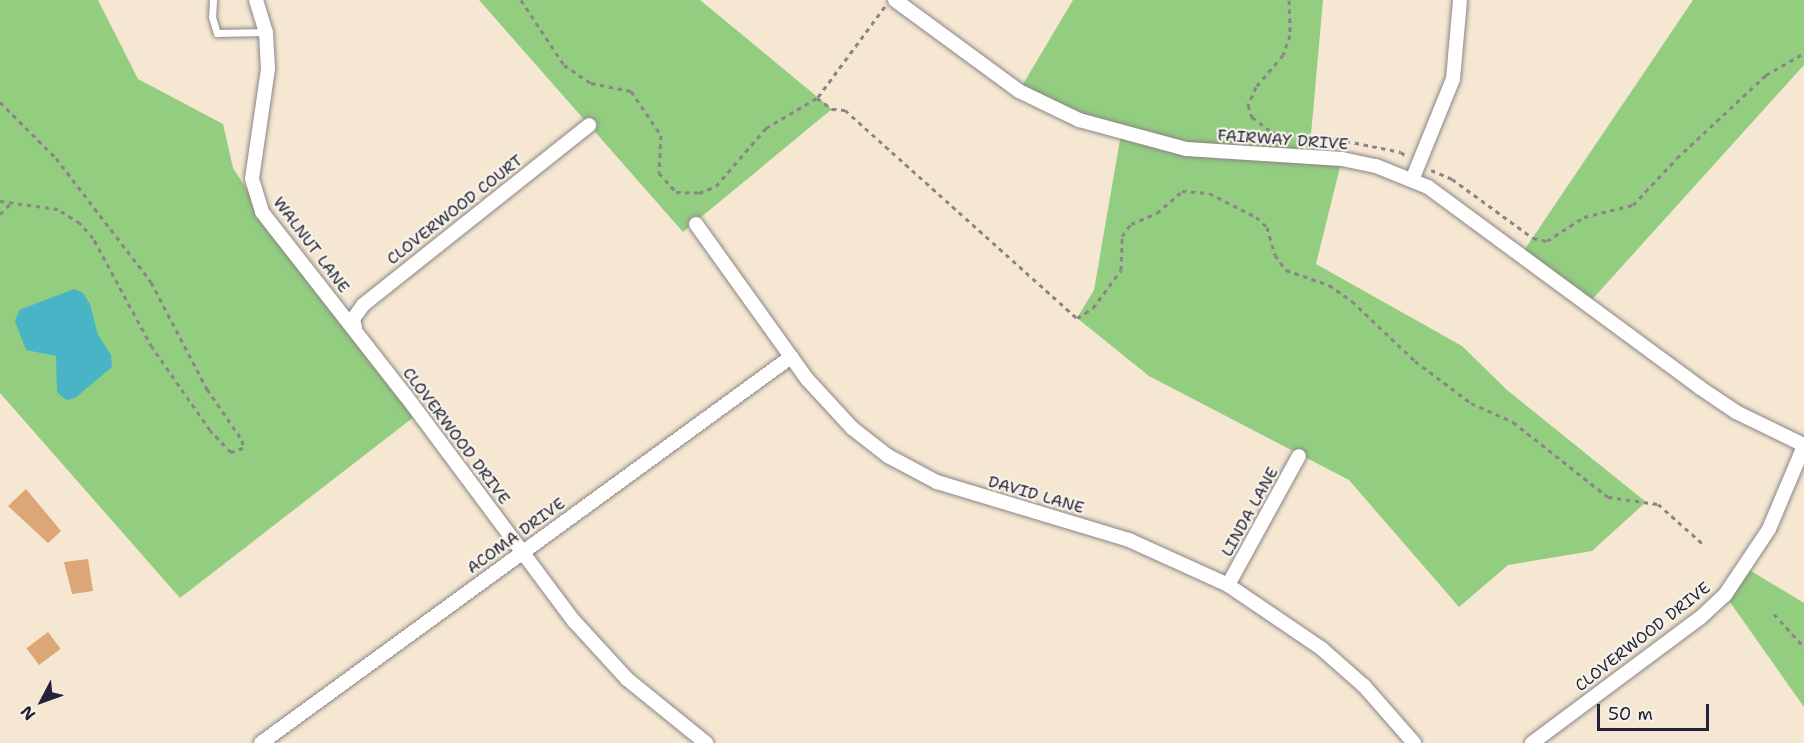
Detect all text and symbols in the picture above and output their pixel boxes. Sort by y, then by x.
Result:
street label: FAIRWAY DRIVE [1217,126,1349,154]
street label: CLOVERWOOD COURT [383,151,527,269]
street label: WALNUT LANE [269,193,353,297]
street label: CLOVERWOOD DRIVE [398,364,514,508]
street label: LINDA LANE [1218,464,1282,560]
street label: DAVID LANE [986,472,1086,518]
street label: ACOMA DRIVE [463,494,569,578]
street label: CLOVERWOOD DRIVE [1572,578,1714,696]
north arrow [12,671,72,731]
scale bar [1600,692,1712,730]
text: N [16,701,40,725]
text: 50 m [1608,702,1653,726]

